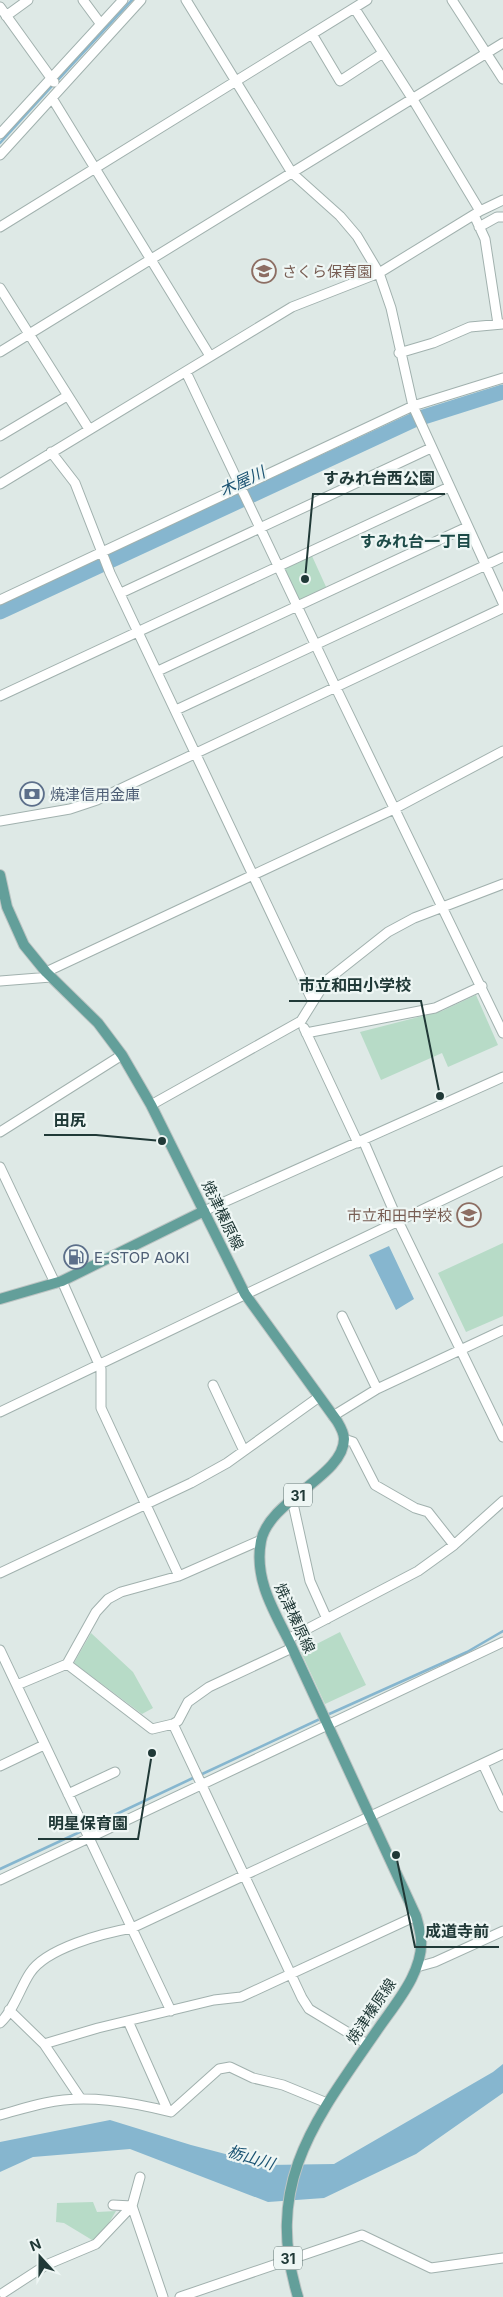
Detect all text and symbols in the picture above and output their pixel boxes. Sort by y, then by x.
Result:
school or university icon: さくら保育園 [251,258,277,284]
place label: さくら保育園 [282,262,372,281]
water label: 木屋川 [216,461,270,500]
callout: すみれ台西公園 [313,463,445,494]
text: すみれ台西公園 [323,468,435,488]
district label: すみれ台一丁目 [360,531,472,551]
bank icon: 焼津信用金庫 [19,781,45,807]
place label: 焼津信用金庫 [50,785,140,804]
callout: 市立和田小学校 [289,970,421,1001]
text: 市立和田小学校 [299,975,411,995]
callout: 田尻 [44,1104,96,1135]
text: 田尻 [54,1110,86,1130]
street label: 焼津榛原線 [198,1177,248,1253]
school or university icon: 市立和田中学校 [456,1202,482,1228]
place label: 市立和田中学校 [347,1206,452,1225]
fuel station icon: E-STOP AOKI [63,1244,89,1270]
place label: E-STOP AOKI [94,1248,189,1267]
road number: 31 [284,1484,312,1506]
street label: 焼津榛原線 [271,1580,319,1656]
callout: 明星保育園 [38,1808,138,1839]
text: 明星保育園 [48,1813,128,1833]
callout: 成道寺前 [415,1916,499,1947]
text: 成道寺前 [425,1921,489,1941]
street label: 焼津榛原線 [342,1975,400,2047]
water label: 栃山川 [225,2140,279,2174]
north arrow [15,2232,65,2282]
text: N [27,2235,43,2254]
road number: 31 [274,2246,302,2270]

